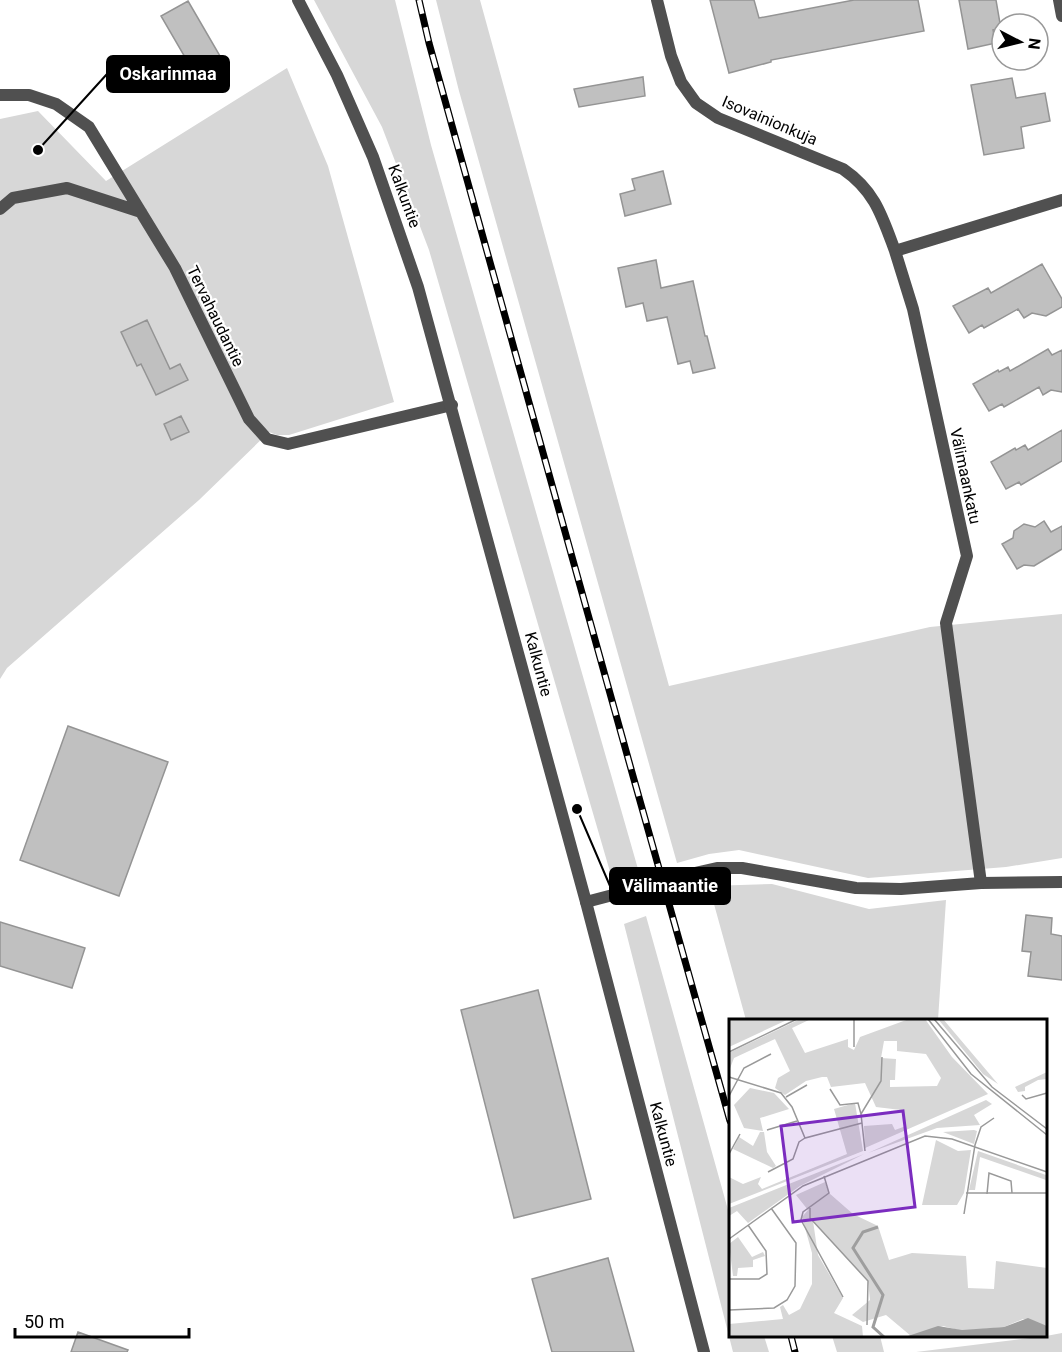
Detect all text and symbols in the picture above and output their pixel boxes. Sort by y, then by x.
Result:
north arrow [990,12,1050,72]
text: N [1024,37,1045,51]
callout: Oskarinmaa [107,56,229,92]
text: Oskarinmaa [119,63,217,84]
street label: Isovainionkuja [719,92,820,149]
street label: Kalkuntie [384,162,425,230]
street label: Tervahaudantie [183,263,248,370]
street label: Välimaankatu [946,426,985,526]
street label: Kalkuntie [521,630,556,698]
callout: Välimaantie [610,868,730,904]
text: Välimaantie [622,875,718,896]
inset map [729,1019,1047,1337]
street label: Kalkuntie [646,1100,681,1168]
scale bar [15,1301,189,1339]
text: 50 m [24,1311,64,1332]

